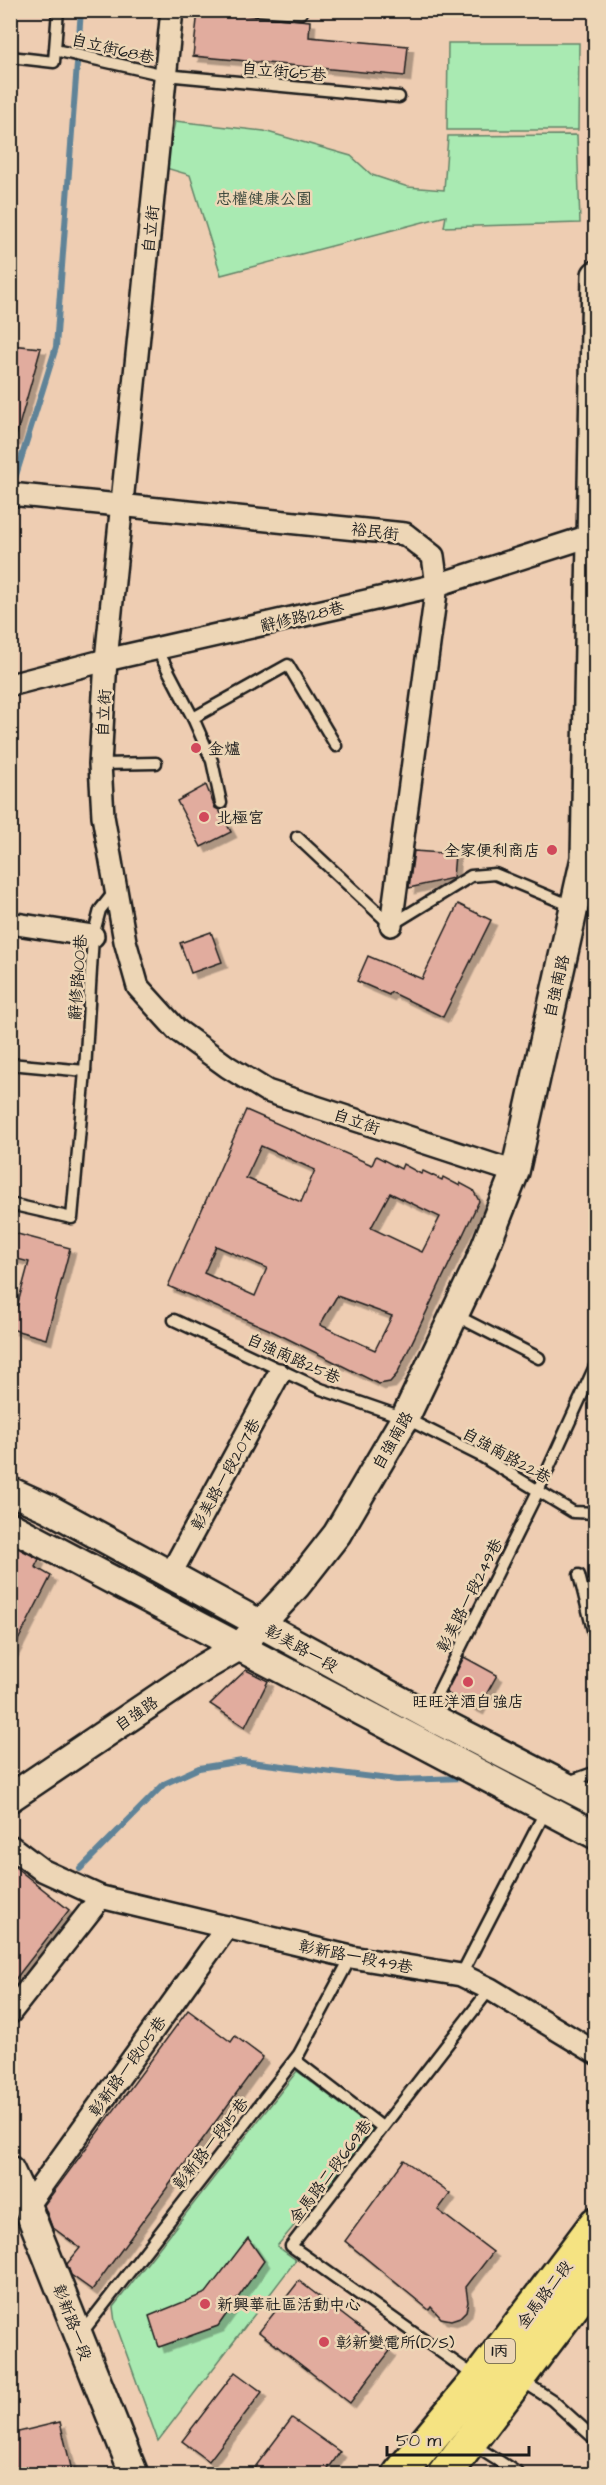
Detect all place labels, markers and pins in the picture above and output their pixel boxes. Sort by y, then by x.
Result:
place label: 金爐 [208,738,240,760]
marker: 金爐 [189,741,203,755]
place label: 北極宮 [216,807,264,829]
marker: 北極宮 [197,810,211,824]
place label: 全家便利商店 [444,840,540,862]
marker: 全家便利商店 [545,843,559,857]
marker: 旺旺洋酒自強店 [461,1675,475,1689]
place label: 旺旺洋酒自強店 [412,1691,524,1713]
place label: 新興華社區活動中心 [217,2294,361,2316]
marker: 新興華社區活動中心 [198,2297,212,2311]
place label: 彰新變電所(D/S) [336,2332,455,2354]
marker: 彰新變電所(D/S) [317,2335,331,2349]

